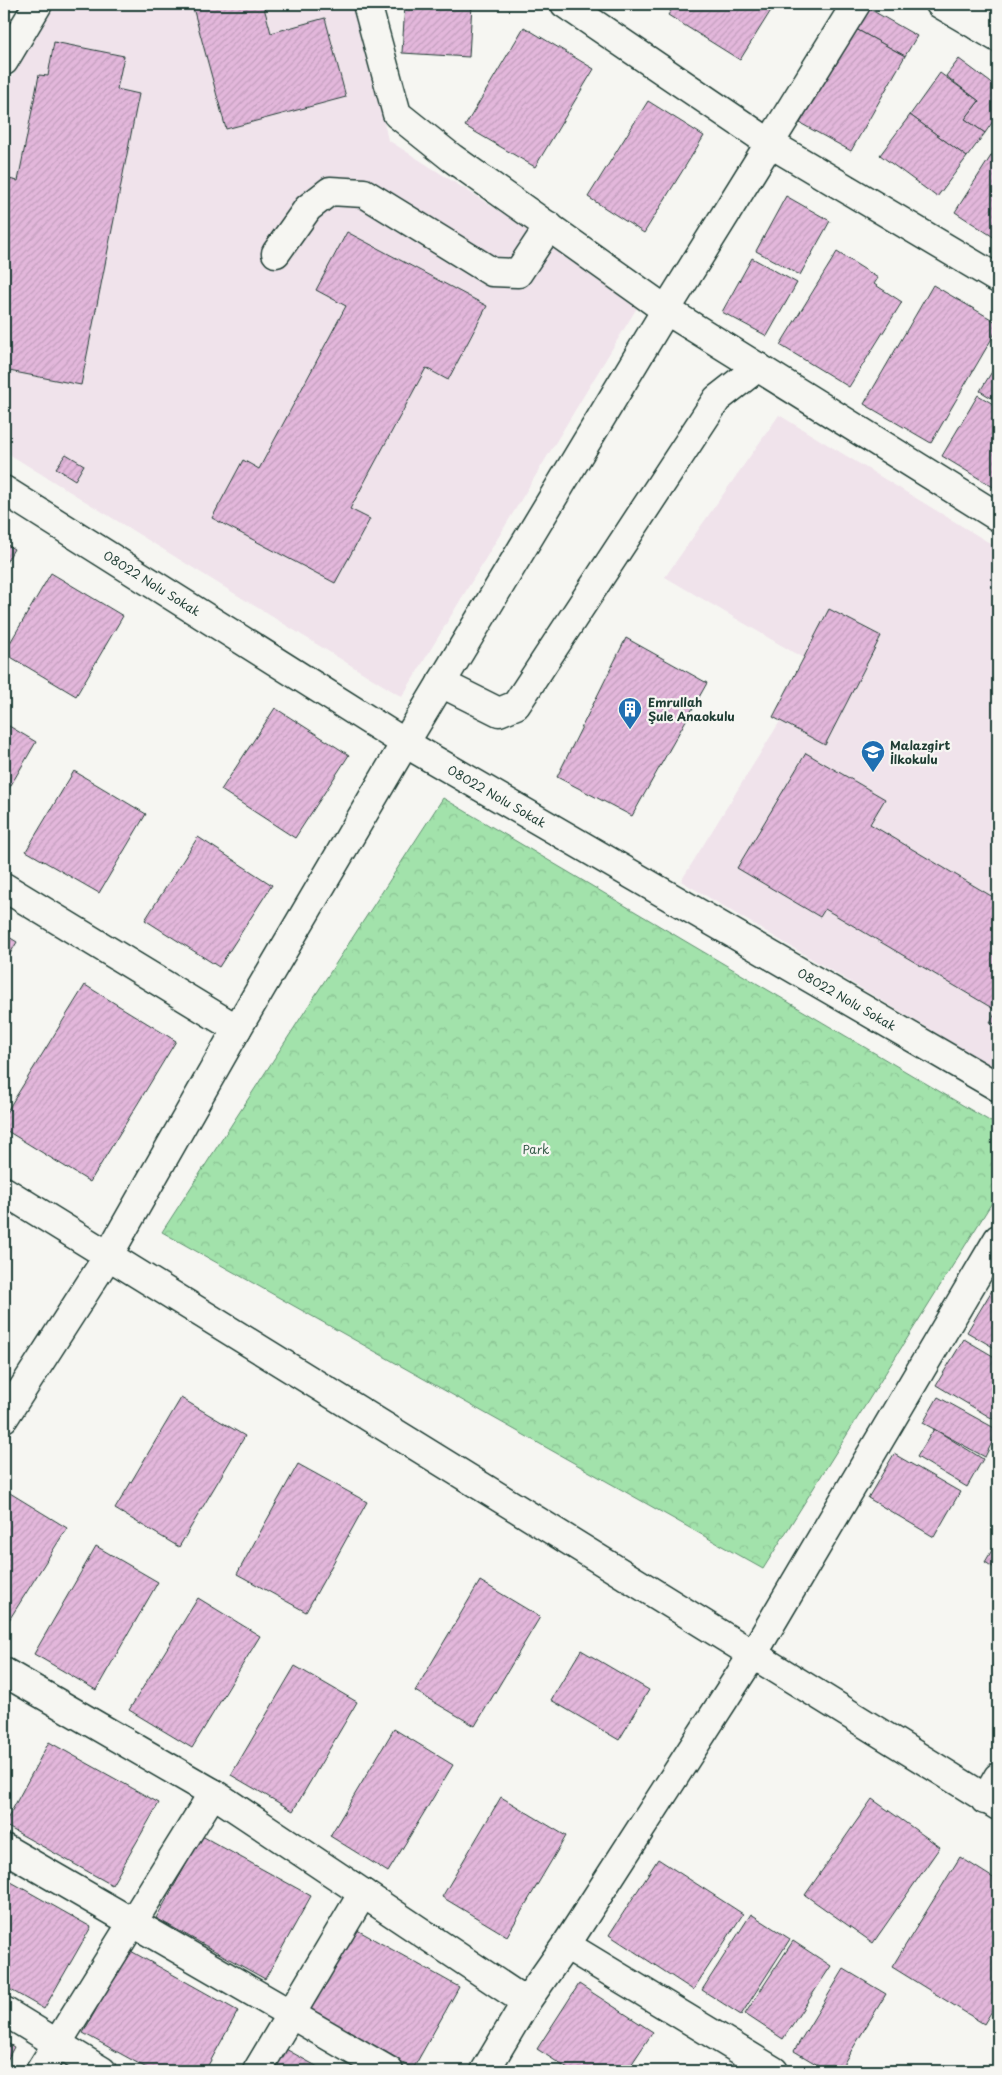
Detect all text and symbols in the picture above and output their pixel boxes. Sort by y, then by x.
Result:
street label: 08022 Nolu Sokak [100,546,204,620]
place label: Emrullah Şule Anaokulu [648,693,735,725]
building icon: Emrullah Şule Anaokulu [617,696,643,730]
place label: Malazgirt İlkokulu [890,736,950,768]
school or university icon: Malazgirt İlkokulu [860,739,886,773]
street label: 08022 Nolu Sokak [444,760,550,832]
street label: 08022 Nolu Sokak [794,963,900,1035]
park label: Park [523,1140,549,1158]

